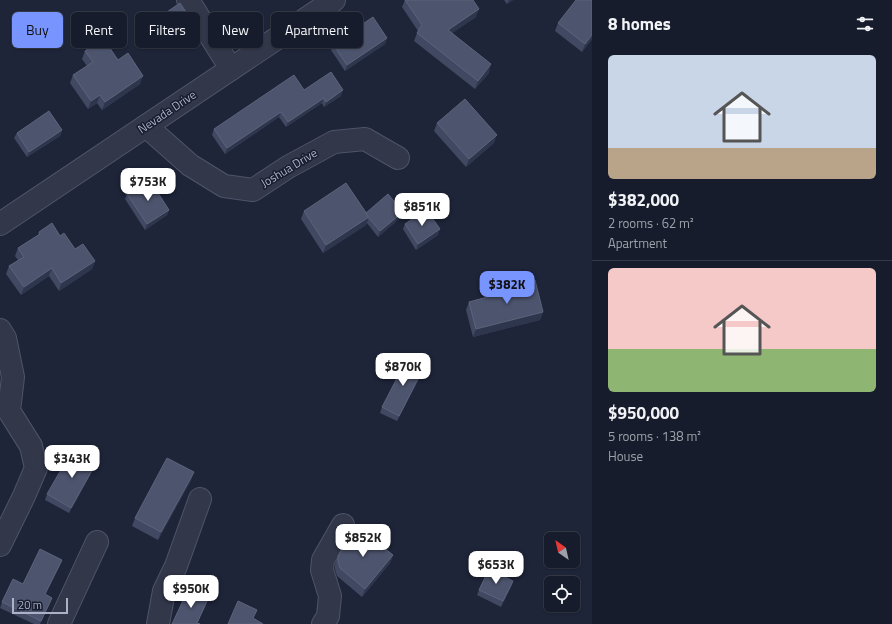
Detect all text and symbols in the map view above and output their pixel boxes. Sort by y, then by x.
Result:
text: 8 homes [608,11,671,37]
chip: Buy [12,12,63,48]
chip: Rent [71,12,127,48]
chip: Filters [135,12,200,48]
chip: New [208,12,263,48]
chip: Apartment [271,12,363,48]
icon: filters [854,13,876,35]
icon: home [706,81,778,153]
street label: Nevada Drive [134,85,200,138]
street label: Joshua Drive [257,143,321,192]
pin: $753K [120,168,176,202]
text: $753K [130,171,166,191]
text: $382,000 [608,187,679,213]
pin: $851K [394,193,450,227]
text: $851K [404,196,440,216]
text: 2 rooms · 62 m² [608,213,694,233]
text: Apartment [608,233,667,253]
pin: $382K [479,271,535,305]
text: $382K [489,274,525,294]
icon: home [706,294,778,366]
pin: $870K [375,353,431,387]
text: $870K [385,356,421,376]
text: $950,000 [608,400,679,426]
text: 5 rooms · 138 m² [608,426,701,446]
pin: $343K [44,445,100,479]
text: House [608,446,643,466]
text: $343K [54,448,90,468]
pin: $852K [335,524,391,558]
text: $852K [345,527,381,547]
north arrow [544,532,580,568]
map controls [544,532,580,612]
pin: $653K [468,551,524,585]
text: $653K [478,554,514,574]
pin: $950K [163,575,219,609]
button: locate [544,576,580,612]
text: $950K [173,578,209,598]
scale bar [12,596,68,615]
text: 20 m [18,597,42,613]

